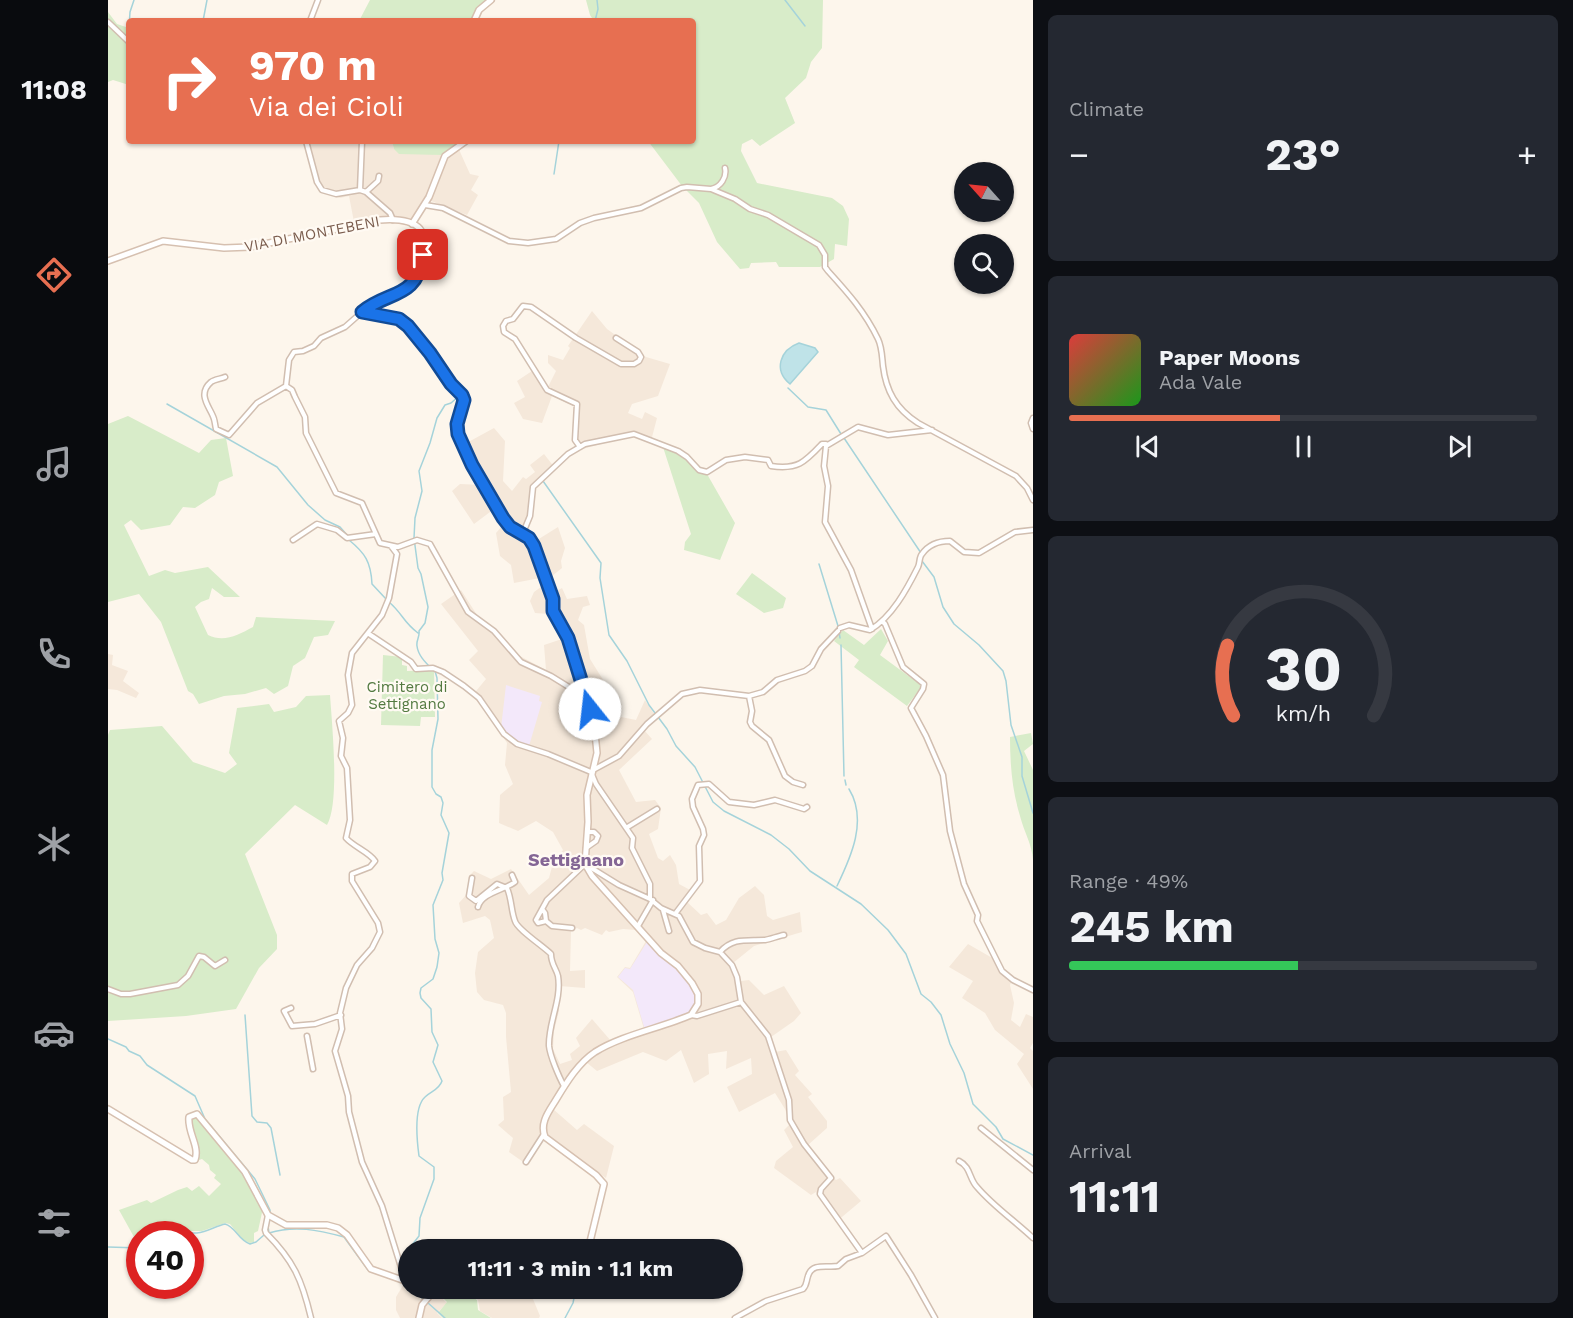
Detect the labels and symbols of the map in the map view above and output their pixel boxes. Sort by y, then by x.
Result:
north arrow [954,162,1014,222]
street label: VIA DI MONTEBENI [243,212,381,256]
pin [397,229,448,280]
position arrow [558,677,622,741]
park label: Cimitero di Settignano [367,678,447,713]
district label: Settignano [528,849,624,870]
speed limit sign: 40 [126,1221,204,1299]

